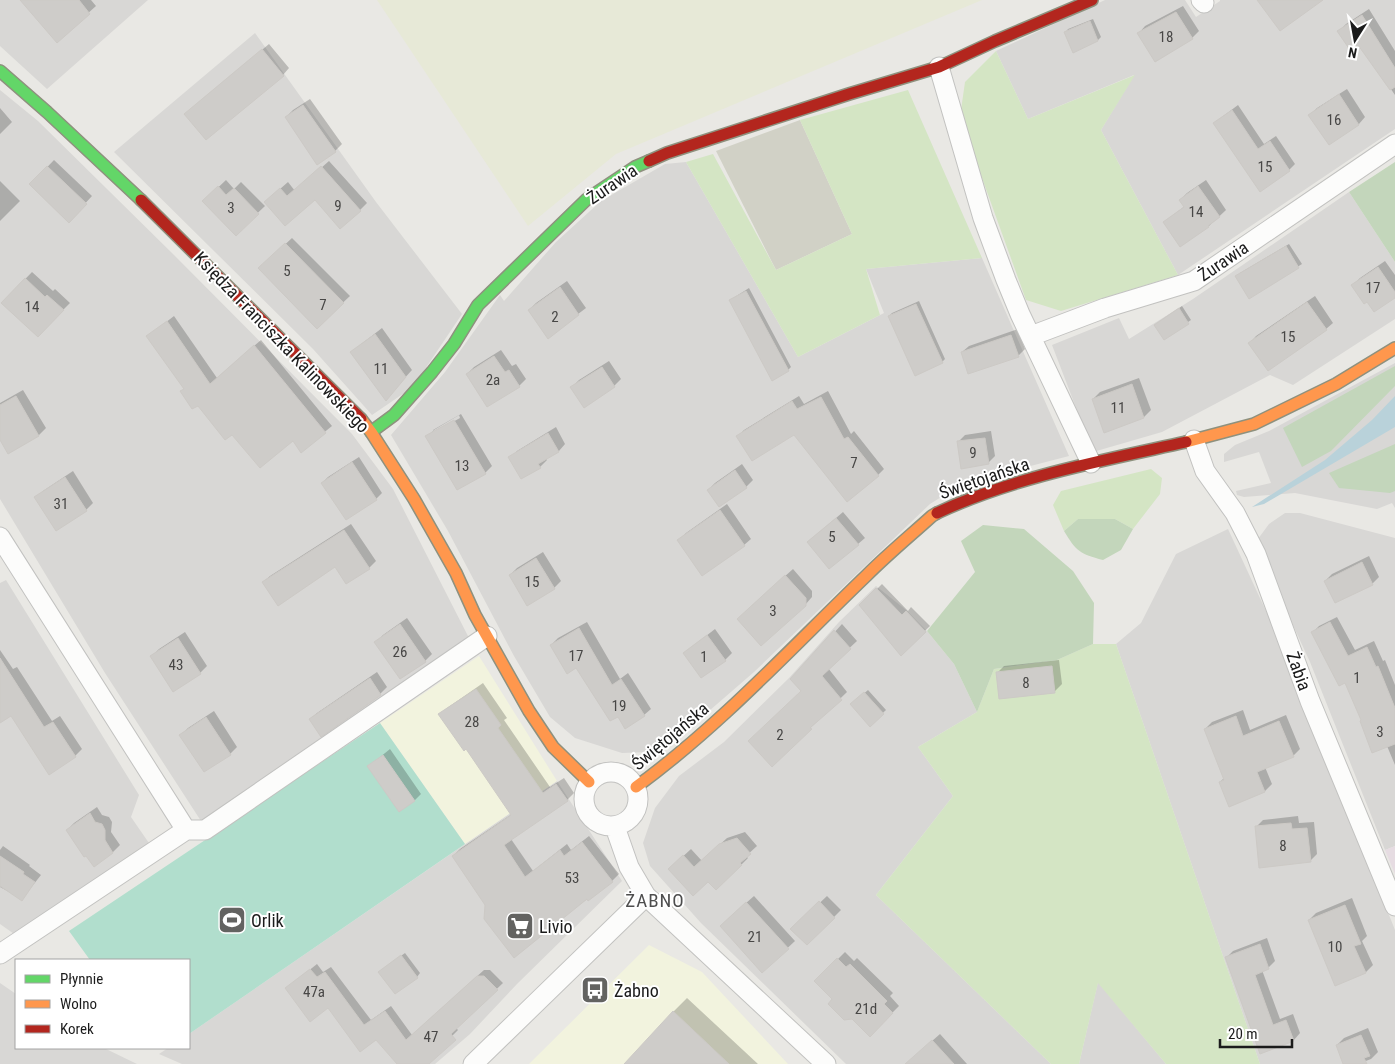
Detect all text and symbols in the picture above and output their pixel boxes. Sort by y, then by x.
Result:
north arrow [1330,15,1380,65]
house number: 18 [1159,28,1173,46]
text: N [1347,44,1358,61]
house number: 16 [1327,111,1341,129]
house number: 15 [1258,158,1272,176]
street label: Żurawia [583,160,641,208]
house number: 9 [334,197,342,215]
house number: 3 [227,199,235,217]
house number: 14 [1189,203,1203,221]
street label: Żurawia [1194,237,1252,285]
street label: Księdza Franciszka Kalinowskiego [190,247,374,437]
house number: 5 [283,262,291,280]
house number: 17 [1366,279,1380,297]
house number: 7 [319,296,327,314]
house number: 14 [25,298,39,316]
house number: 2 [551,308,559,326]
house number: 15 [1281,328,1295,346]
house number: 11 [374,360,388,378]
house number: 2a [486,371,500,389]
house number: 11 [1111,399,1125,417]
house number: 9 [969,444,977,462]
street label: Świętojańska [936,453,1032,503]
house number: 7 [850,454,858,472]
house number: 13 [455,457,469,475]
house number: 31 [54,495,68,513]
house number: 5 [828,528,836,546]
house number: 15 [525,573,539,591]
house number: 3 [769,602,777,620]
house number: 26 [393,643,407,661]
house number: 17 [569,647,583,665]
house number: 1 [700,648,708,666]
street label: Żabia [1282,649,1316,693]
house number: 43 [169,656,183,674]
house number: 1 [1353,669,1361,687]
house number: 8 [1022,674,1030,692]
house number: 19 [612,697,626,715]
street label: Świętojańska [627,698,713,774]
house number: 28 [465,713,479,731]
house number: 3 [1376,723,1384,741]
house number: 2 [776,726,784,744]
house number: 8 [1279,837,1287,855]
house number: 53 [565,869,579,887]
district label: ŻABNO [625,889,685,912]
sports icon: Orlik [217,905,247,935]
place label: Orlik [251,910,284,931]
supermarket icon: Livio [505,911,535,941]
place label: Livio [539,916,573,937]
house number: 21 [748,928,762,946]
house number: 10 [1328,938,1342,956]
legend [15,959,190,1049]
text: Płynnie [60,970,103,988]
bus stop icon: Żabno [580,975,610,1005]
place label: Żabno [614,980,659,1001]
house number: 47a [303,983,325,1001]
text: Wolno [60,995,97,1013]
house number: 21d [855,1000,877,1018]
scale bar [1220,1016,1292,1048]
text: Korek [60,1020,94,1038]
text: 20 m [1228,1025,1258,1043]
house number: 47 [424,1028,438,1046]

